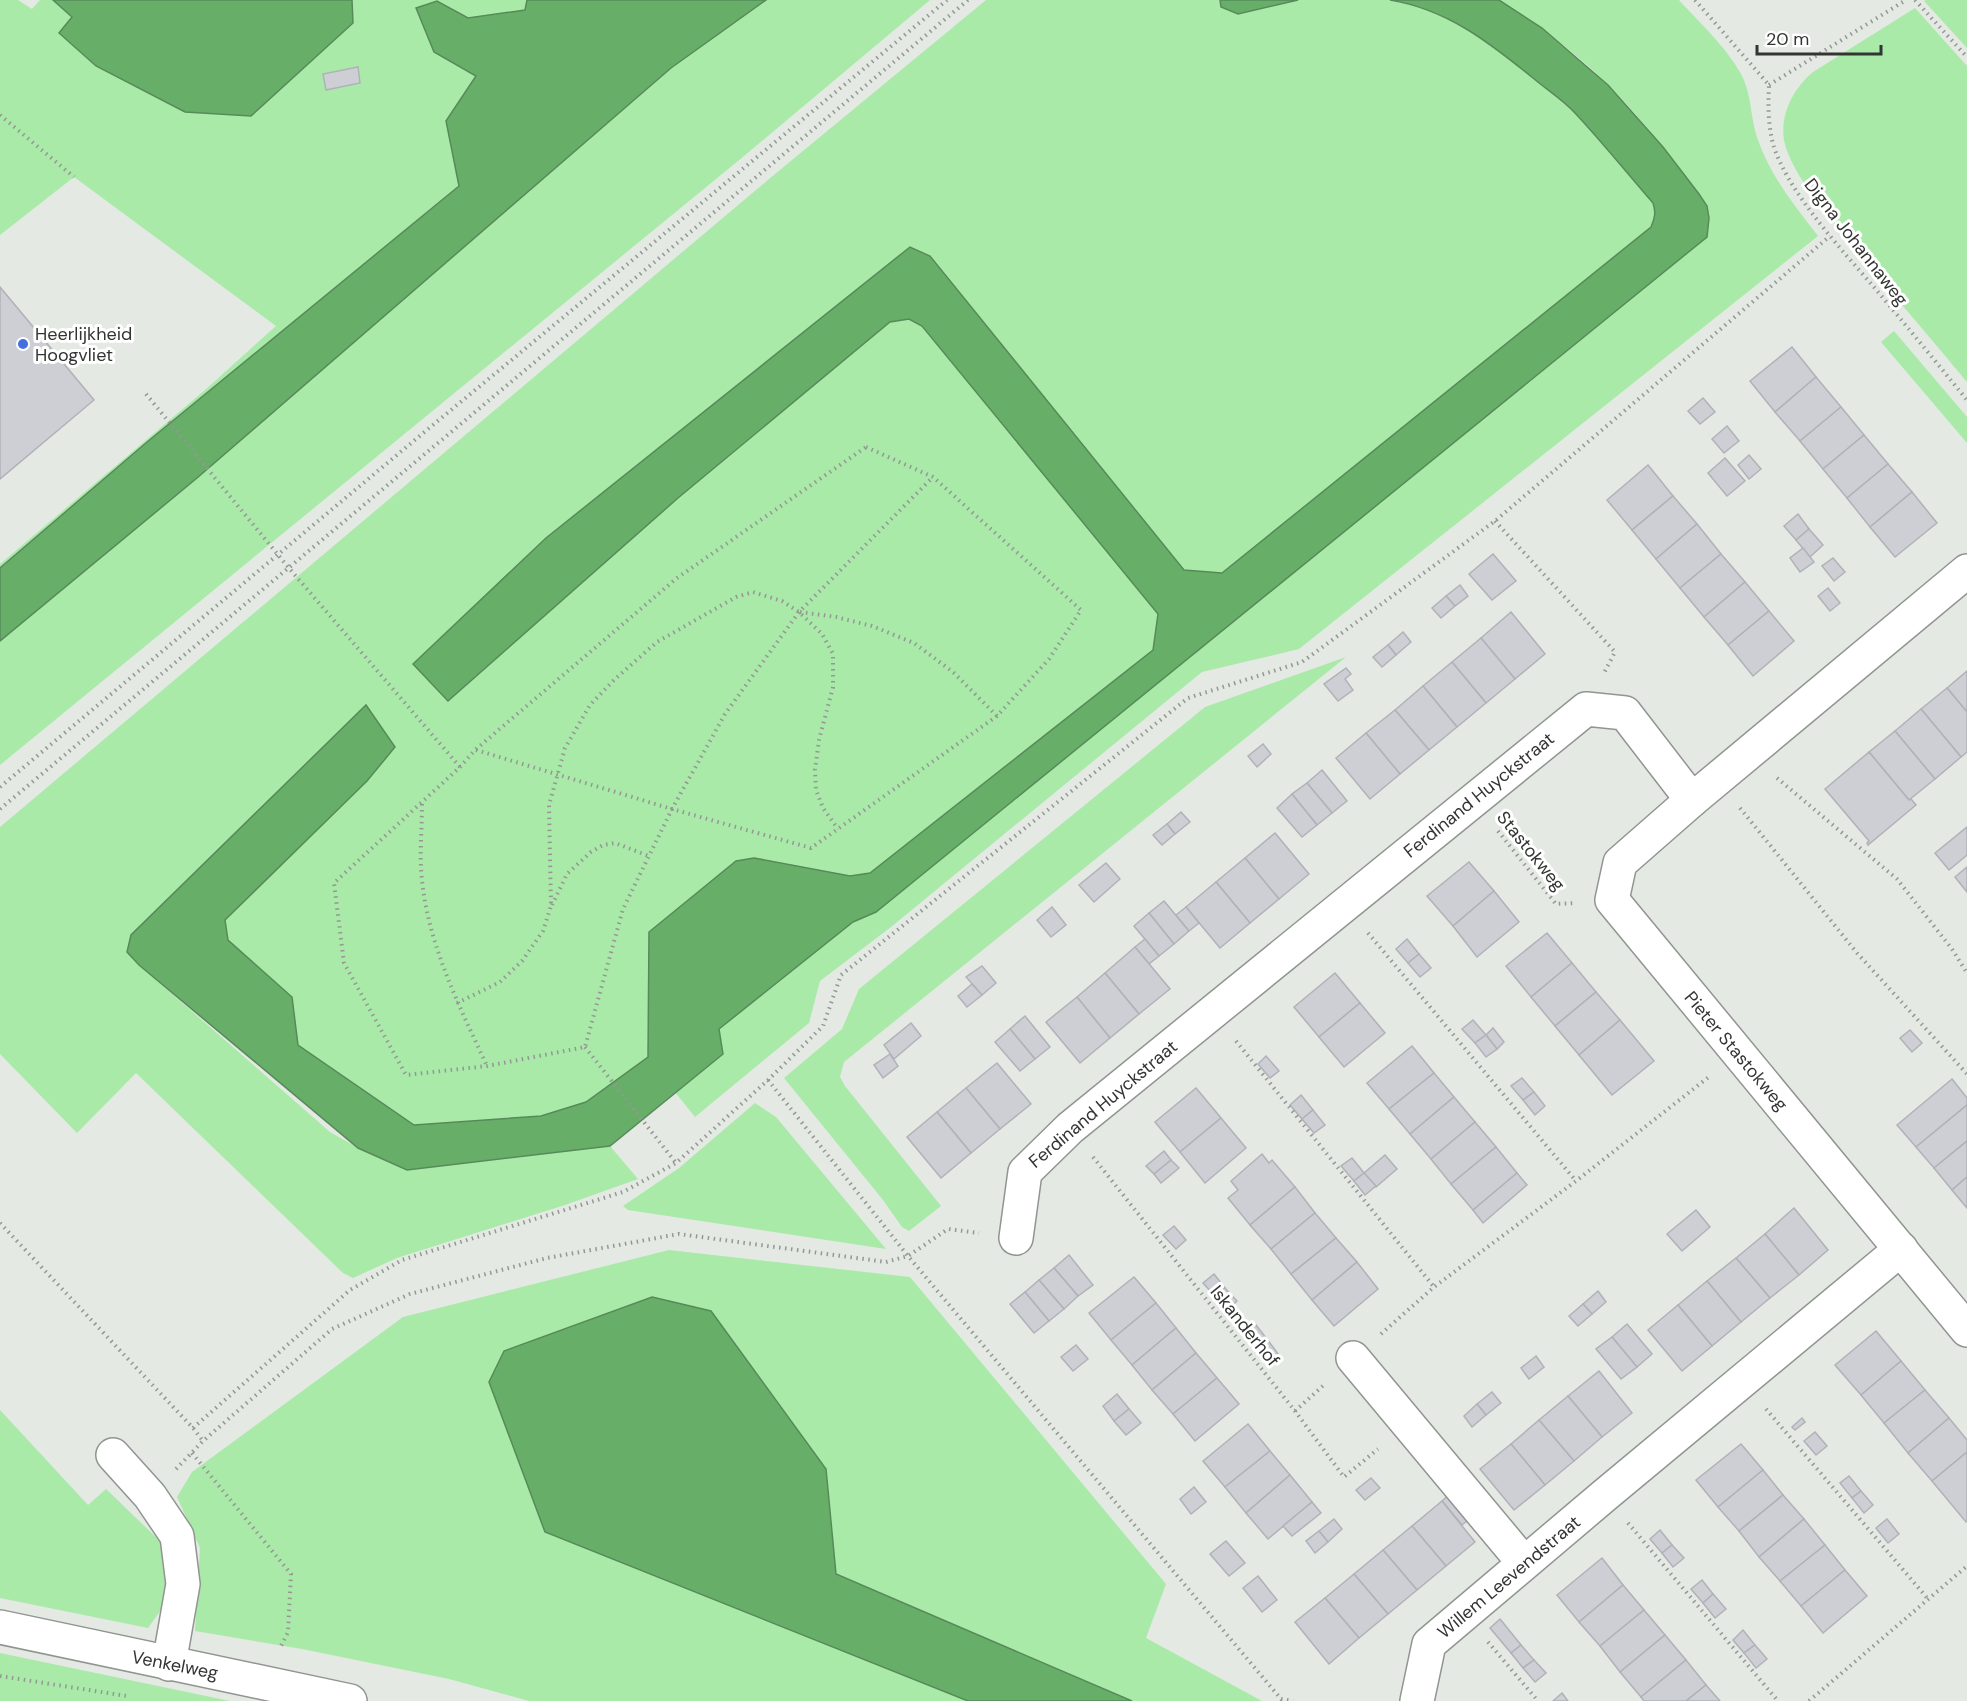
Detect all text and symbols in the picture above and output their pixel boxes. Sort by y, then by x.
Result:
scale bar [1757,18,1882,56]
text: 20 m [1766,27,1809,51]
street label: Digna Johannaweg [1799,173,1913,311]
place label: Heerlijkheid Hoogvliet [35,322,132,367]
marker: Heerlijkheid Hoogvliet [16,337,30,351]
street label: Ferdinand Huyckstraat [1399,727,1559,863]
street label: Stastokweg [1491,806,1571,896]
street label: Pieter Stastokweg [1679,986,1793,1116]
street label: Ferdinand Huyckstraat [1024,1035,1182,1173]
street label: Iskanderhof [1205,1280,1285,1372]
street label: Willem Leevendstraat [1432,1510,1586,1644]
street label: Venkelweg [130,1645,220,1685]

